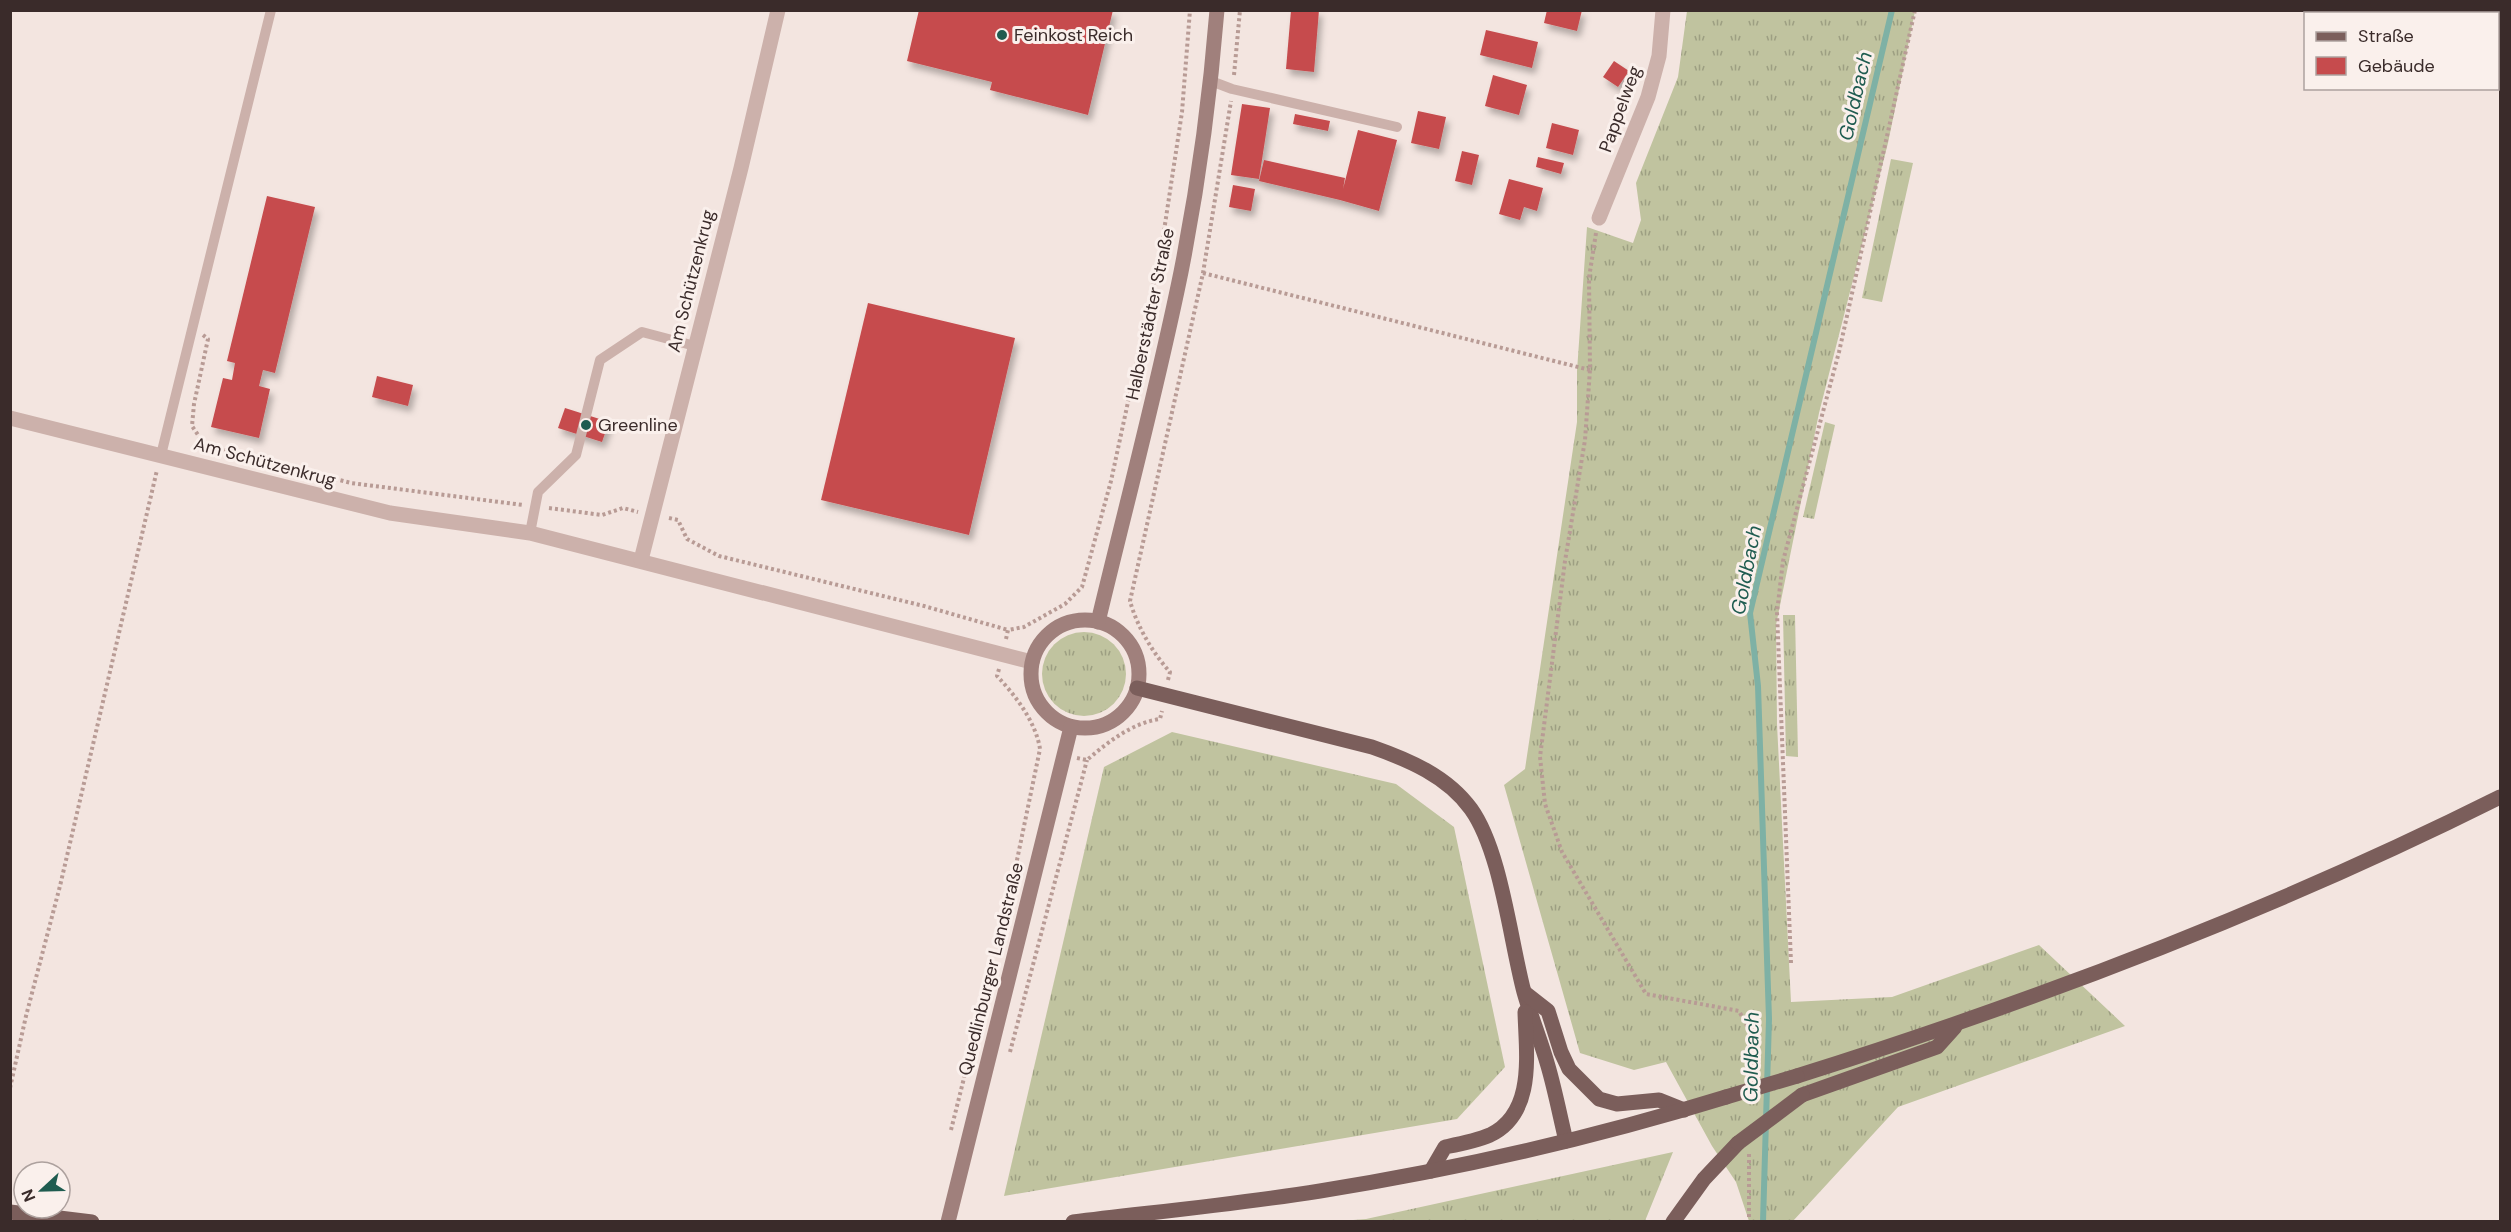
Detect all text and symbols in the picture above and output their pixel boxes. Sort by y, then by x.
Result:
legend [2304,12,2499,90]
place label: Feinkost Reich [1014,23,1133,47]
text: Straße [2358,24,2414,48]
marker: Feinkost Reich [995,28,1009,42]
water label: Goldbach [1832,49,1878,143]
text: Gebäude [2358,54,2435,78]
street label: Pappelweg [1593,63,1647,155]
street label: Am Schützenkrug [662,207,720,355]
street label: Halberstädter Straße [1120,226,1180,402]
place label: Greenline [598,413,678,437]
marker: Greenline [579,418,593,432]
street label: Am Schützenkrug [191,431,339,493]
water label: Goldbach [1725,523,1767,617]
street label: Quedlinburger Landstraße [953,860,1029,1078]
water label: Goldbach [1737,1012,1765,1102]
north arrow [12,1160,72,1220]
text: N [17,1186,40,1205]

